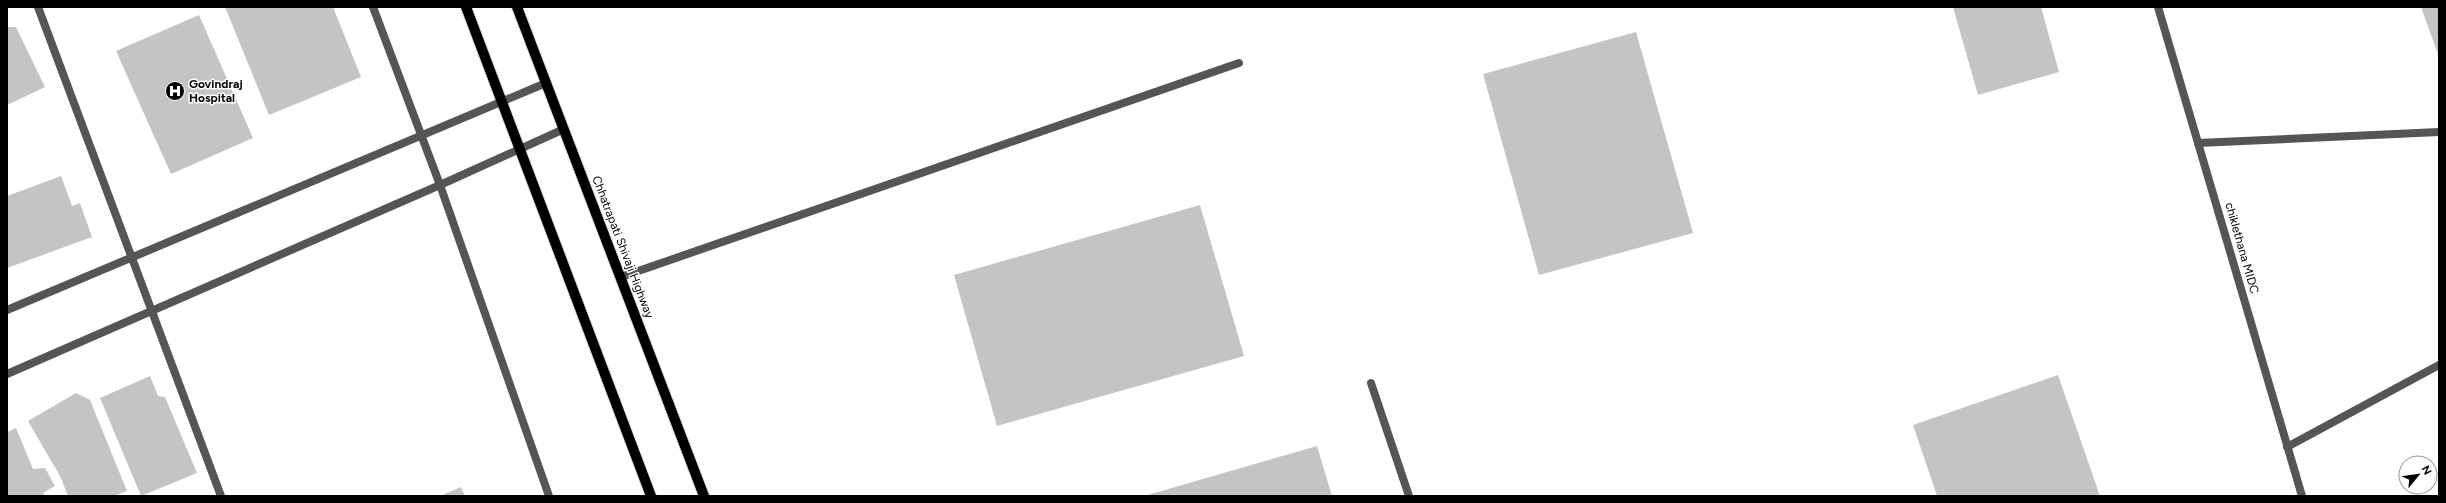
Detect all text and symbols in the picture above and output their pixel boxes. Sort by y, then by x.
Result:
place label: Govindraj Hospital [189,77,243,105]
hospital icon: Govindraj Hospital [164,80,186,102]
street label: Chhatrapati Shivaji Highway [589,174,657,321]
street label: chiklethana MIDC [2222,201,2262,296]
north arrow [2398,455,2438,495]
text: N [2419,464,2434,477]

